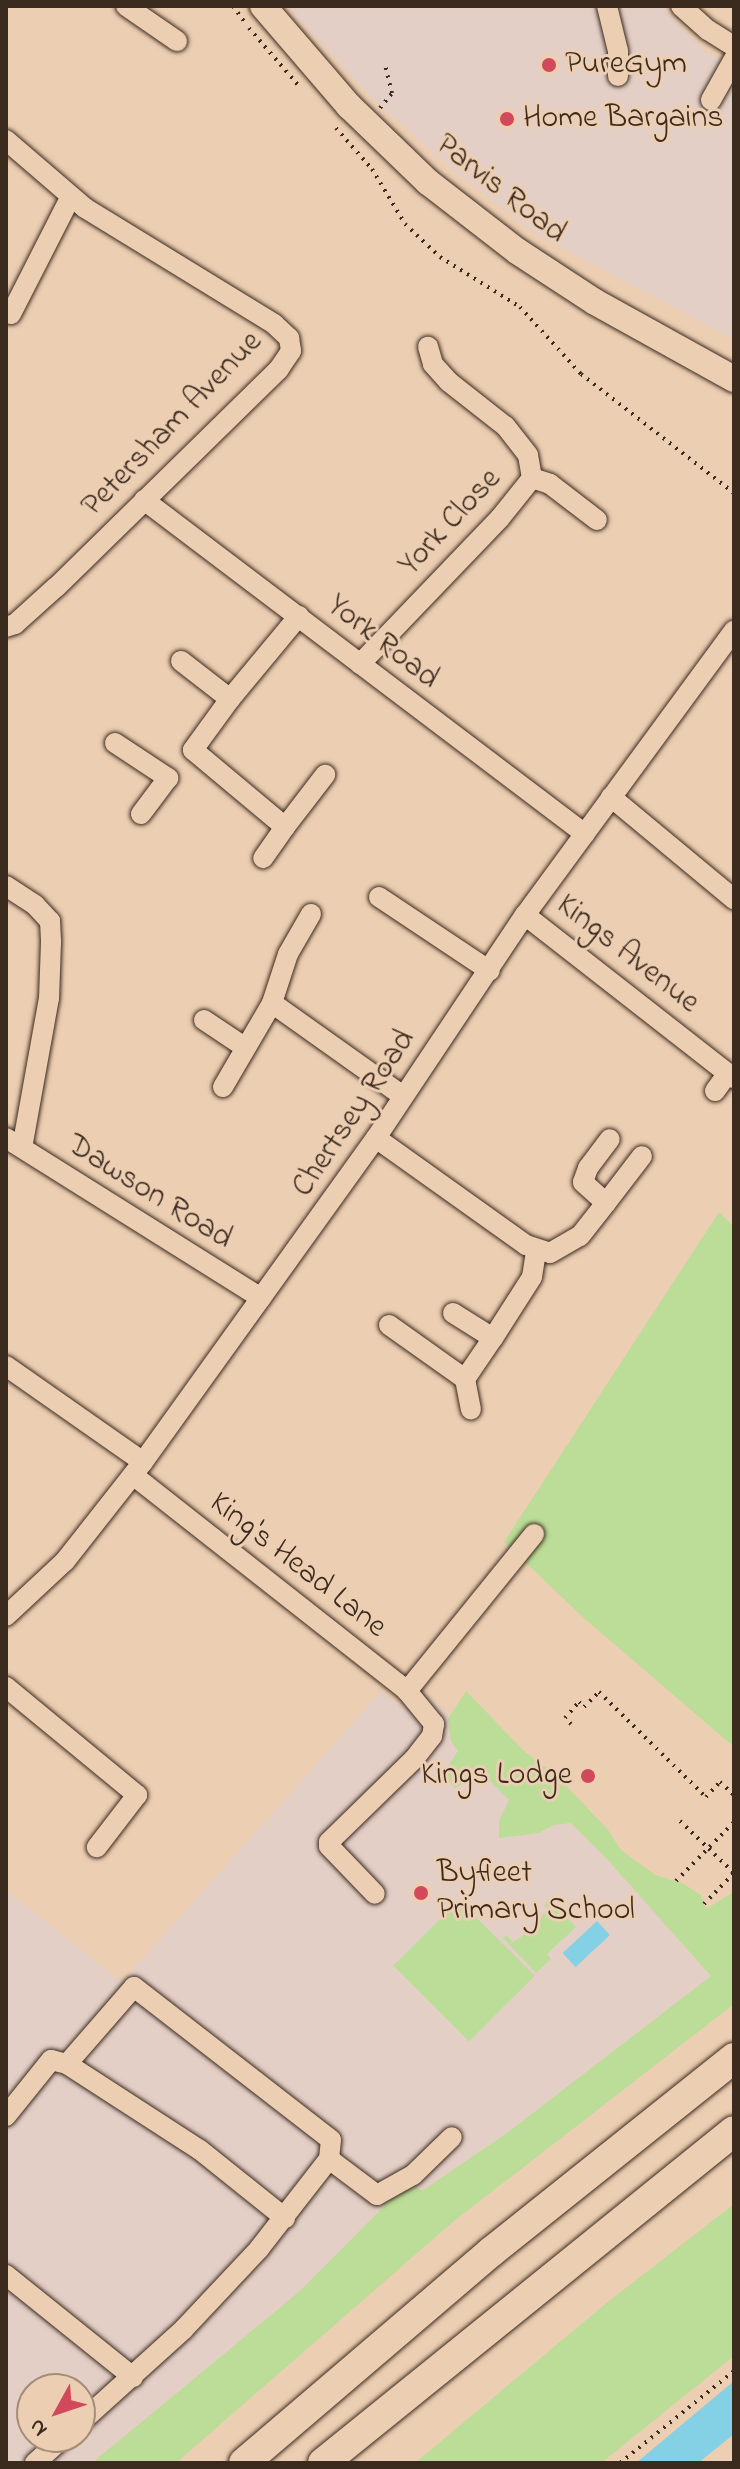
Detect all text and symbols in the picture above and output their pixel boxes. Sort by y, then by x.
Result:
place label: PureGym [565,46,687,84]
marker: PureGym [540,56,558,74]
place label: Home Bargains [523,100,724,138]
marker: Home Bargains [498,110,516,128]
street label: Parvis Road [427,127,573,253]
street label: Petersham Avenue [75,324,271,526]
street label: York Close [392,461,510,585]
street label: York Road [318,587,446,699]
street label: Kings Avenue [548,887,706,1023]
street label: Chertsey Road [285,1023,425,1205]
street label: Dawson Road [59,1127,239,1259]
street label: King's Head Lane [201,1485,393,1647]
place label: Kings Lodge [421,1757,572,1795]
marker: Kings Lodge [579,1767,597,1785]
place label: Byfleet Primary School [437,1856,635,1931]
marker: Byfleet Primary School [412,1884,430,1902]
north arrow [16,2373,96,2453]
text: N [22,2411,56,2443]

